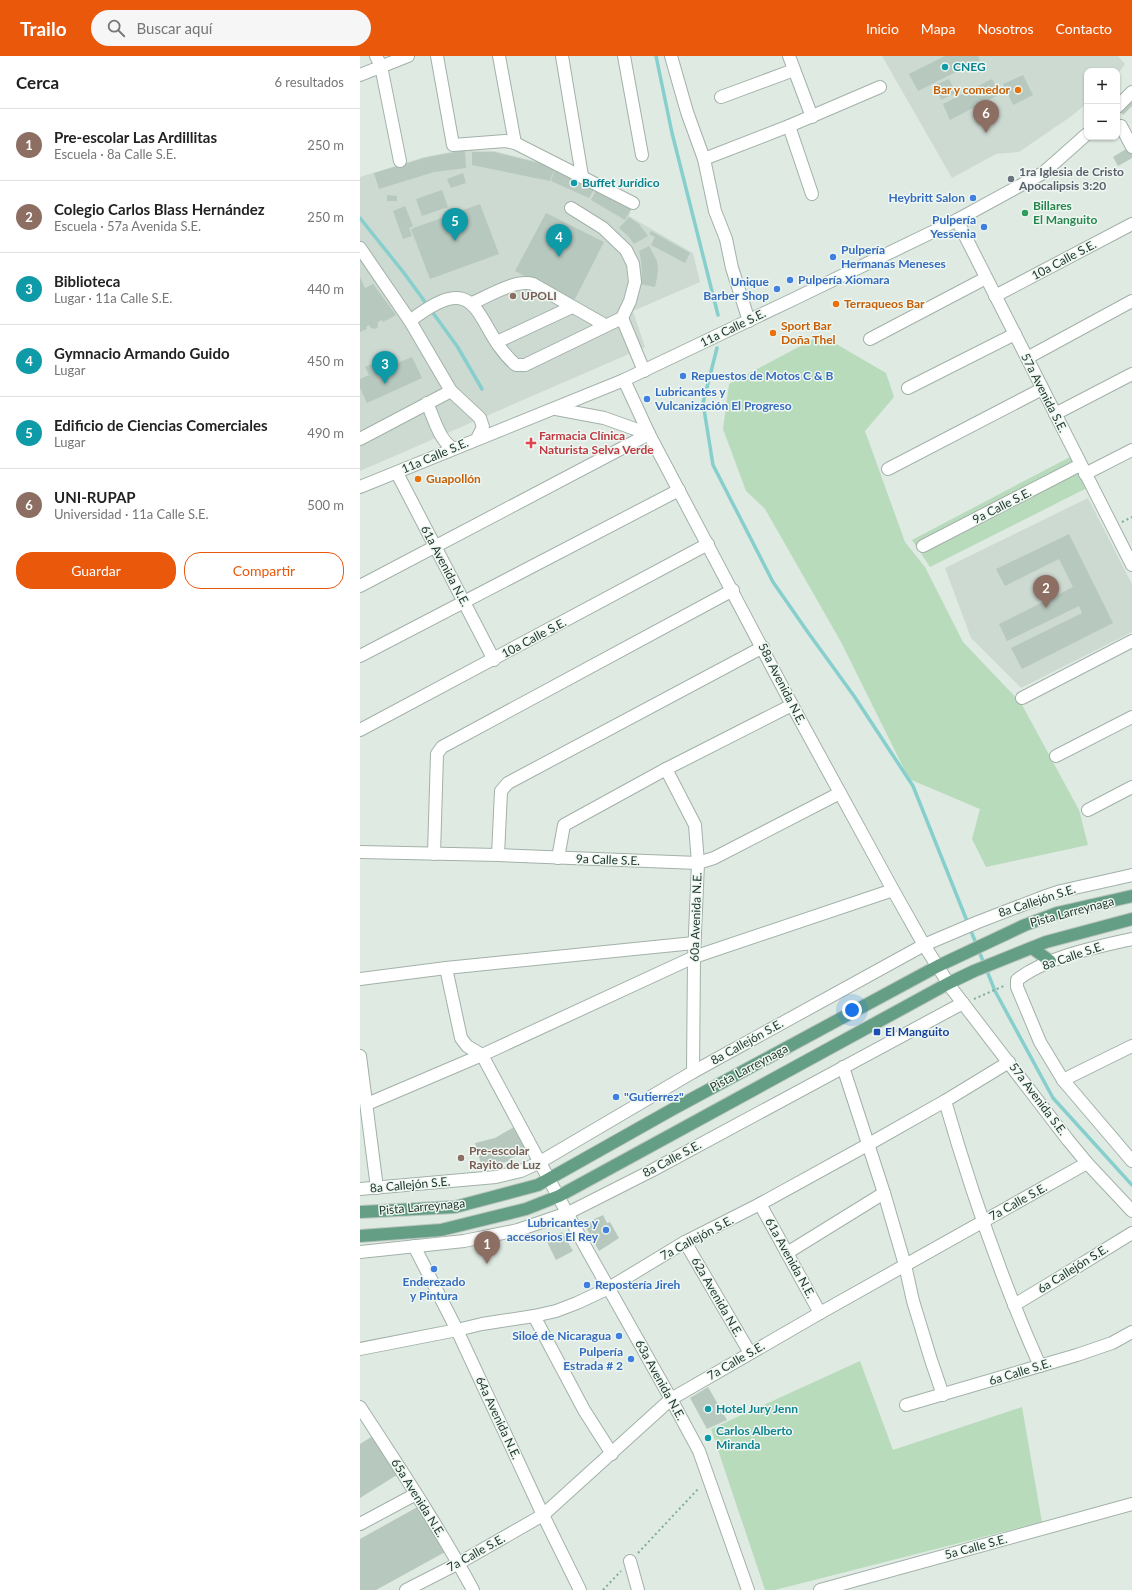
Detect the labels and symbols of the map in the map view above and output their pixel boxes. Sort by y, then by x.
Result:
place label: CNEG [953,59,986,74]
marker: CNEG [940,62,950,72]
place label: Bar y comedor [933,82,1011,97]
marker: Bar y comedor [1013,85,1023,95]
pin: 6 [973,100,999,133]
place label: 1ra Iglesia de Cristo Apocalipsis 3:20 [1018,164,1124,193]
marker: 1ra Iglesia de Cristo Apocalipsis 3:20 [1006,174,1016,184]
place label: Buffet Jurídico [582,175,660,190]
marker: Buffet Jurídico [569,178,579,188]
place label: Heybritt Salon [888,190,965,205]
marker: Heybritt Salon [968,193,978,203]
place label: Billares El Manguito [1033,198,1097,227]
pin: 5 [442,208,468,241]
marker: Billares El Manguito [1020,208,1030,218]
place label: Pulpería Yessenia [929,212,976,241]
marker: Pulpería Yessenia [979,222,989,232]
pin: 4 [546,224,572,257]
street label: 10a Calle S.E. [1029,236,1099,283]
place label: Pulpería Hermanas Meneses [841,242,946,271]
marker: Pulpería Hermanas Meneses [828,252,838,262]
place label: Pulpería Xiomara [798,272,890,287]
place label: Unique Barber Shop [703,274,770,303]
marker: Pulpería Xiomara [785,275,795,285]
marker: Unique Barber Shop [772,284,782,294]
place label: UPOLI [521,288,557,303]
marker: UPOLI [508,291,518,301]
place label: Terraqueos Bar [844,296,925,311]
marker: Terraqueos Bar [831,299,841,309]
street label: 11a Calle S.E. [698,305,768,350]
place label: Sport Bar Doña Thel [781,318,836,347]
marker: Sport Bar Doña Thel [768,328,778,338]
pin: 3 [372,351,398,384]
street label: 57a Avenida S.E. [1018,351,1071,435]
place label: Repuestos de Motos C & B [691,368,834,383]
marker: Repuestos de Motos C & B [678,371,688,381]
place label: Lubricantes y Vulcanización El Progreso [654,384,792,413]
marker: Lubricantes y Vulcanización El Progreso [642,394,652,404]
place label: Farmacia Clínica Naturista Selva Verde [539,428,654,457]
street label: 11a Calle S.E. [399,435,471,476]
marker: Farmacia Clínica Naturista Selva Verde [526,438,536,448]
place label: Guapollón [426,471,481,486]
marker: Guapollón [413,474,423,484]
street label: 9a Calle S.E. [970,484,1034,527]
street label: 61a Avenida N.E. [418,523,473,609]
pin: 2 [1033,575,1059,608]
street label: 10a Calle S.E. [499,614,569,661]
street label: 58a Avenida N.E. [755,640,810,727]
street label: 9a Calle S.E. [576,851,641,868]
street label: 60a Avenida N.E. [686,872,705,962]
street label: 8a Callejón S.E. [996,881,1078,920]
street label: Pista Larreynaga [1028,893,1116,930]
street label: 8a Calle S.E. [1040,938,1106,973]
your location [842,1000,862,1020]
street label: 8a Callejón S.E. [708,1015,786,1068]
place label: El Manguito [885,1024,949,1039]
marker: El Manguito [872,1027,882,1037]
street label: Pista Larreynaga [707,1041,790,1094]
street label: 57a Avenida S.E. [1006,1059,1071,1138]
place label: "Gutierrez" [624,1089,684,1104]
marker: "Gutierrez" [611,1092,621,1102]
street label: 8a Calle S.E. [640,1137,704,1180]
place label: Pre-escolar Rayito de Luz [469,1143,541,1172]
marker: Pre-escolar Rayito de Luz [456,1153,466,1163]
street label: 8a Callejón S.E. [369,1174,451,1195]
street label: 7a Calle S.E. [986,1179,1050,1224]
street label: Pista Larreynaga [378,1195,466,1218]
street label: 7a Callejón S.E. [658,1212,736,1263]
place label: Lubricantes y accesorios El Rey [507,1215,599,1244]
street label: 61a Avenida N.E. [762,1215,819,1301]
marker: Lubricantes y accesorios El Rey [601,1225,611,1235]
pin: 1 [474,1231,500,1264]
street label: 6a Callejón S.E. [1035,1241,1111,1296]
street label: 62a Avenida N.E. [689,1254,746,1339]
marker: Enderezado y Pintura [429,1264,439,1274]
place label: Enderezado y Pintura [403,1274,465,1303]
place label: Repostería Jireh [595,1277,681,1292]
marker: Repostería Jireh [582,1280,592,1290]
place label: Siloé de Nicaragua [512,1328,611,1343]
marker: Siloé de Nicaragua [614,1331,624,1341]
street label: 63a Avenida N.E. [632,1337,689,1423]
street label: 7a Calle S.E. [704,1338,767,1383]
place label: Pulpería Estrada # 2 [563,1344,623,1373]
marker: Pulpería Estrada # 2 [626,1354,636,1364]
street label: 6a Calle S.E. [987,1355,1053,1388]
street label: 64a Avenida N.E. [473,1374,524,1462]
place label: Hotel Jury Jenn [716,1401,798,1416]
marker: Hotel Jury Jenn [703,1404,713,1414]
place label: Carlos Alberto Miranda [716,1423,793,1452]
marker: Carlos Alberto Miranda [703,1433,713,1443]
street label: 65a Avenida N.E. [388,1456,449,1540]
street label: 7a Calle S.E. [444,1530,508,1575]
street label: 5a Calle S.E. [943,1531,1009,1562]

